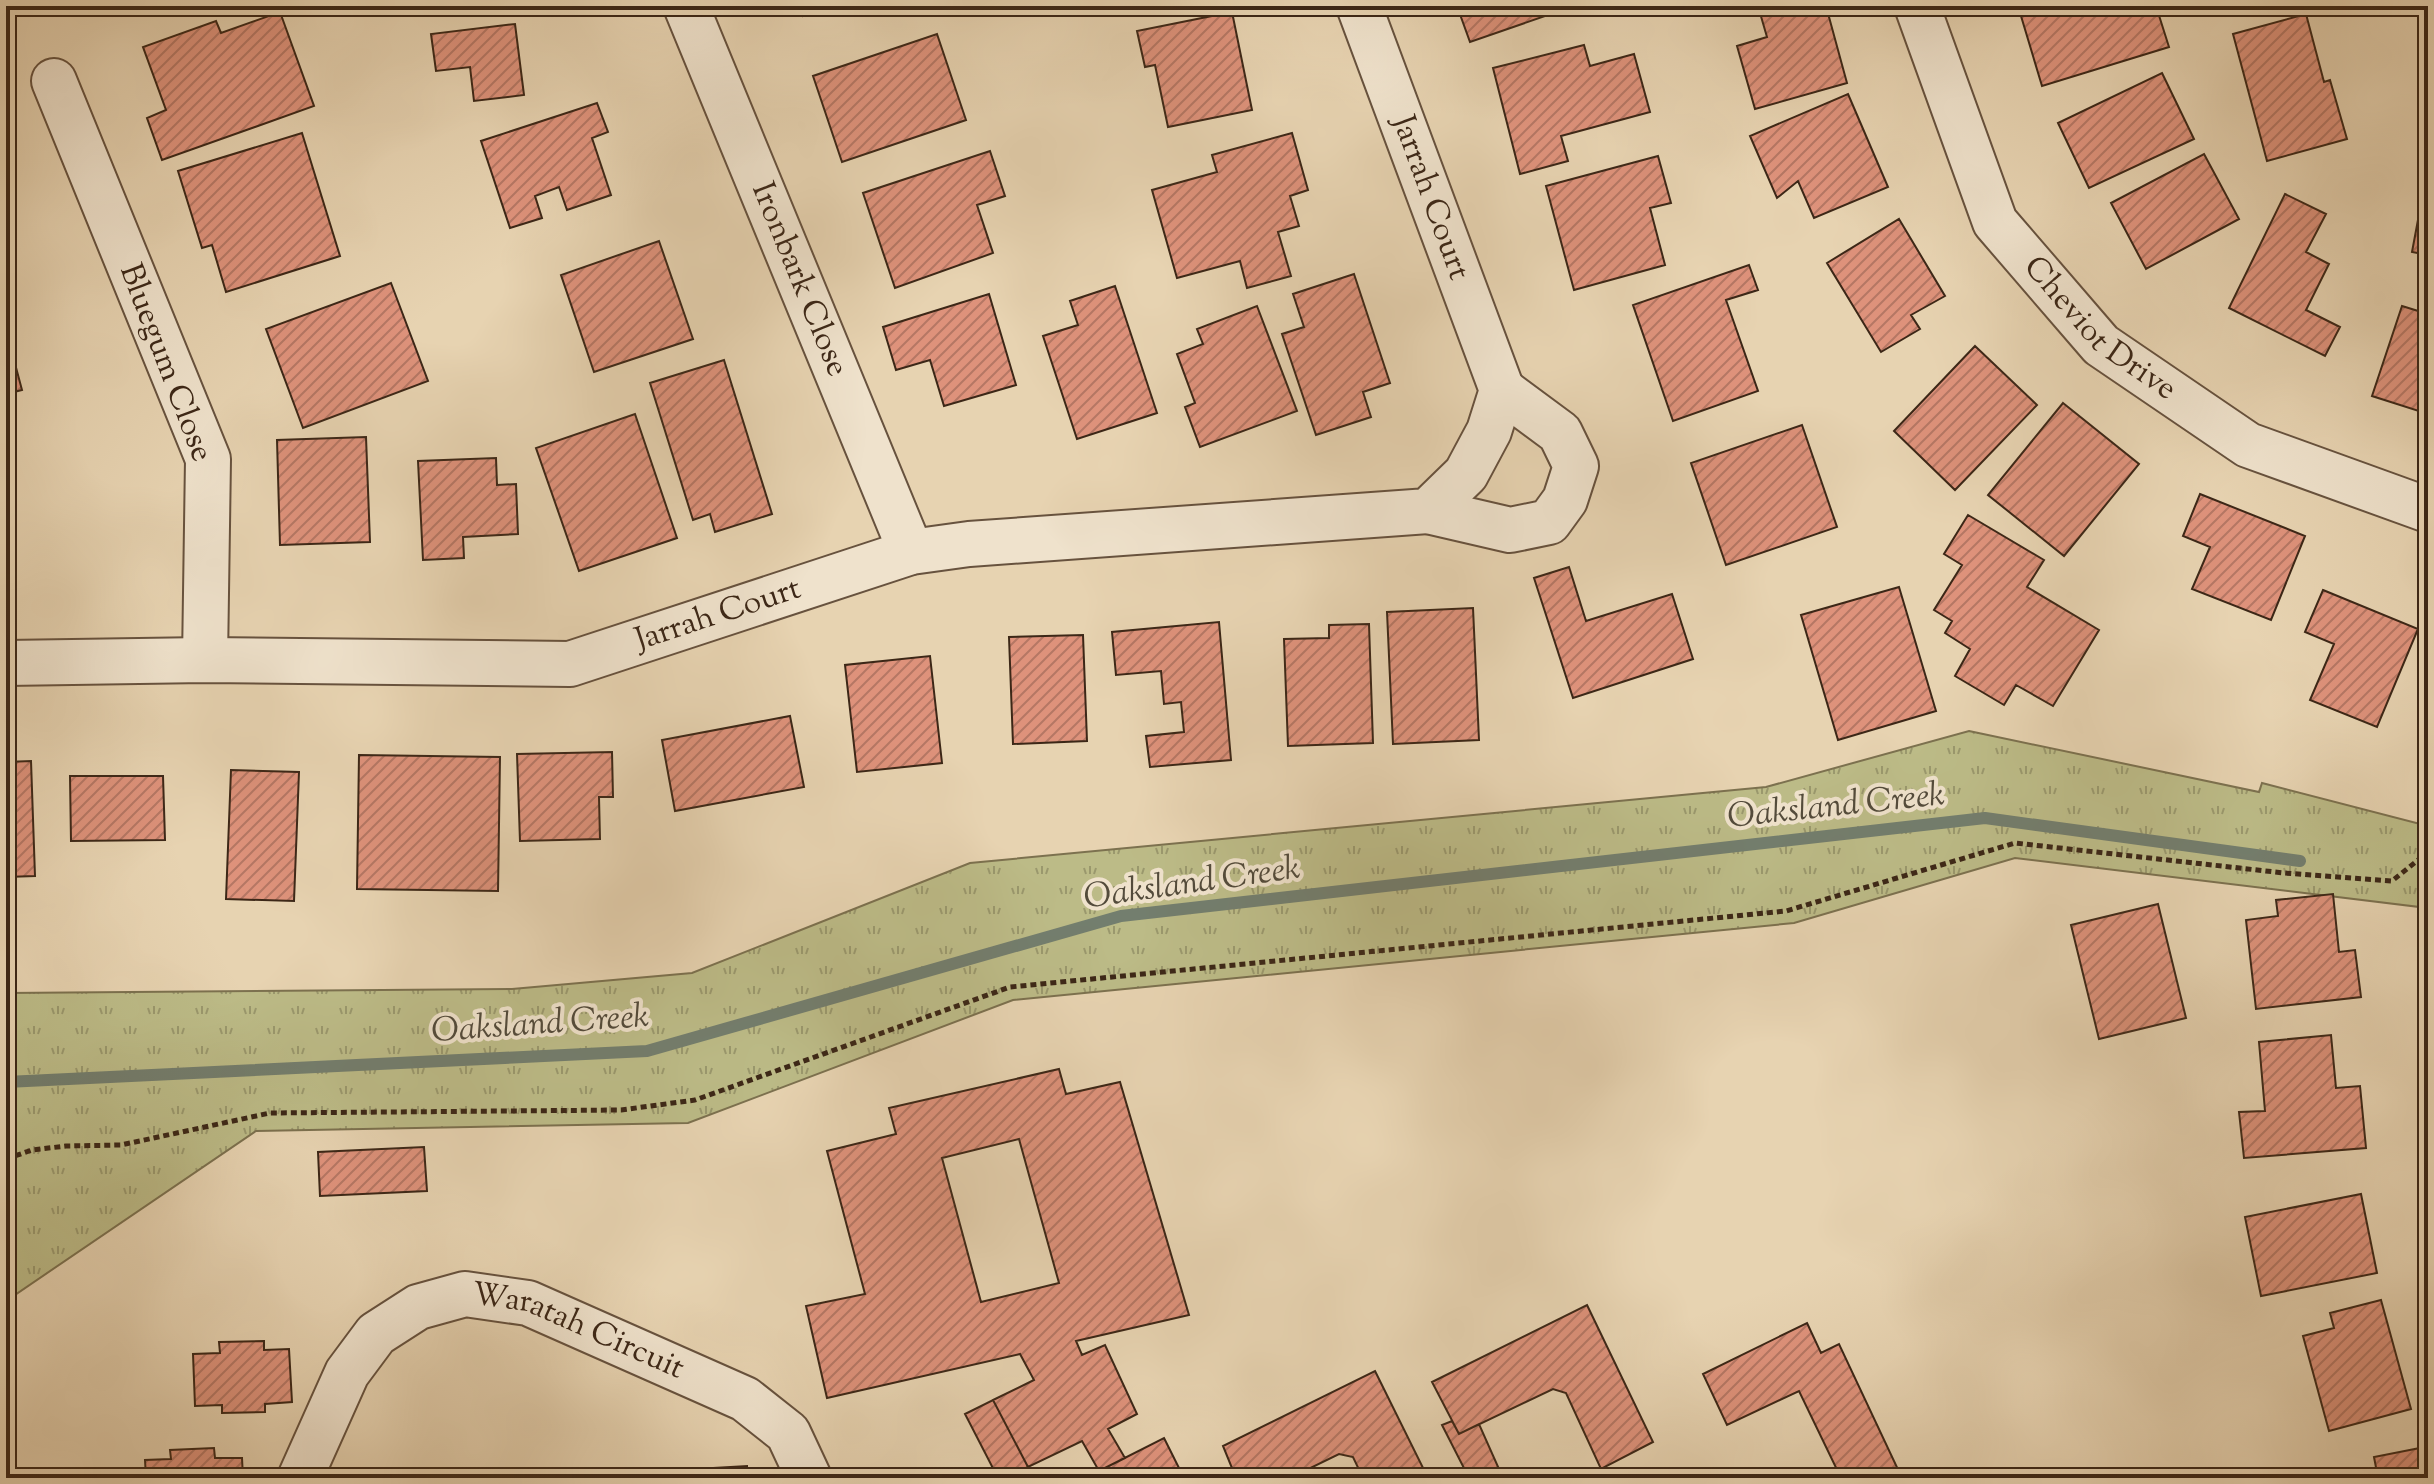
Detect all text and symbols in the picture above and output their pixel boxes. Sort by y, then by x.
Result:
street label: Jarrah Court [1378,108,1481,287]
street label: Ironbark Close [738,176,859,384]
street label: Cheviot Drive [2012,246,2185,413]
street label: Bluegum Close [106,257,224,469]
street label: Jarrah Court [627,567,807,665]
water label: Oaksland Creek [1725,771,1947,843]
water label: Oaksland Creek [1081,845,1303,923]
water label: Oaksland Creek [430,993,650,1057]
street label: Waratah Circuit [469,1272,691,1392]

